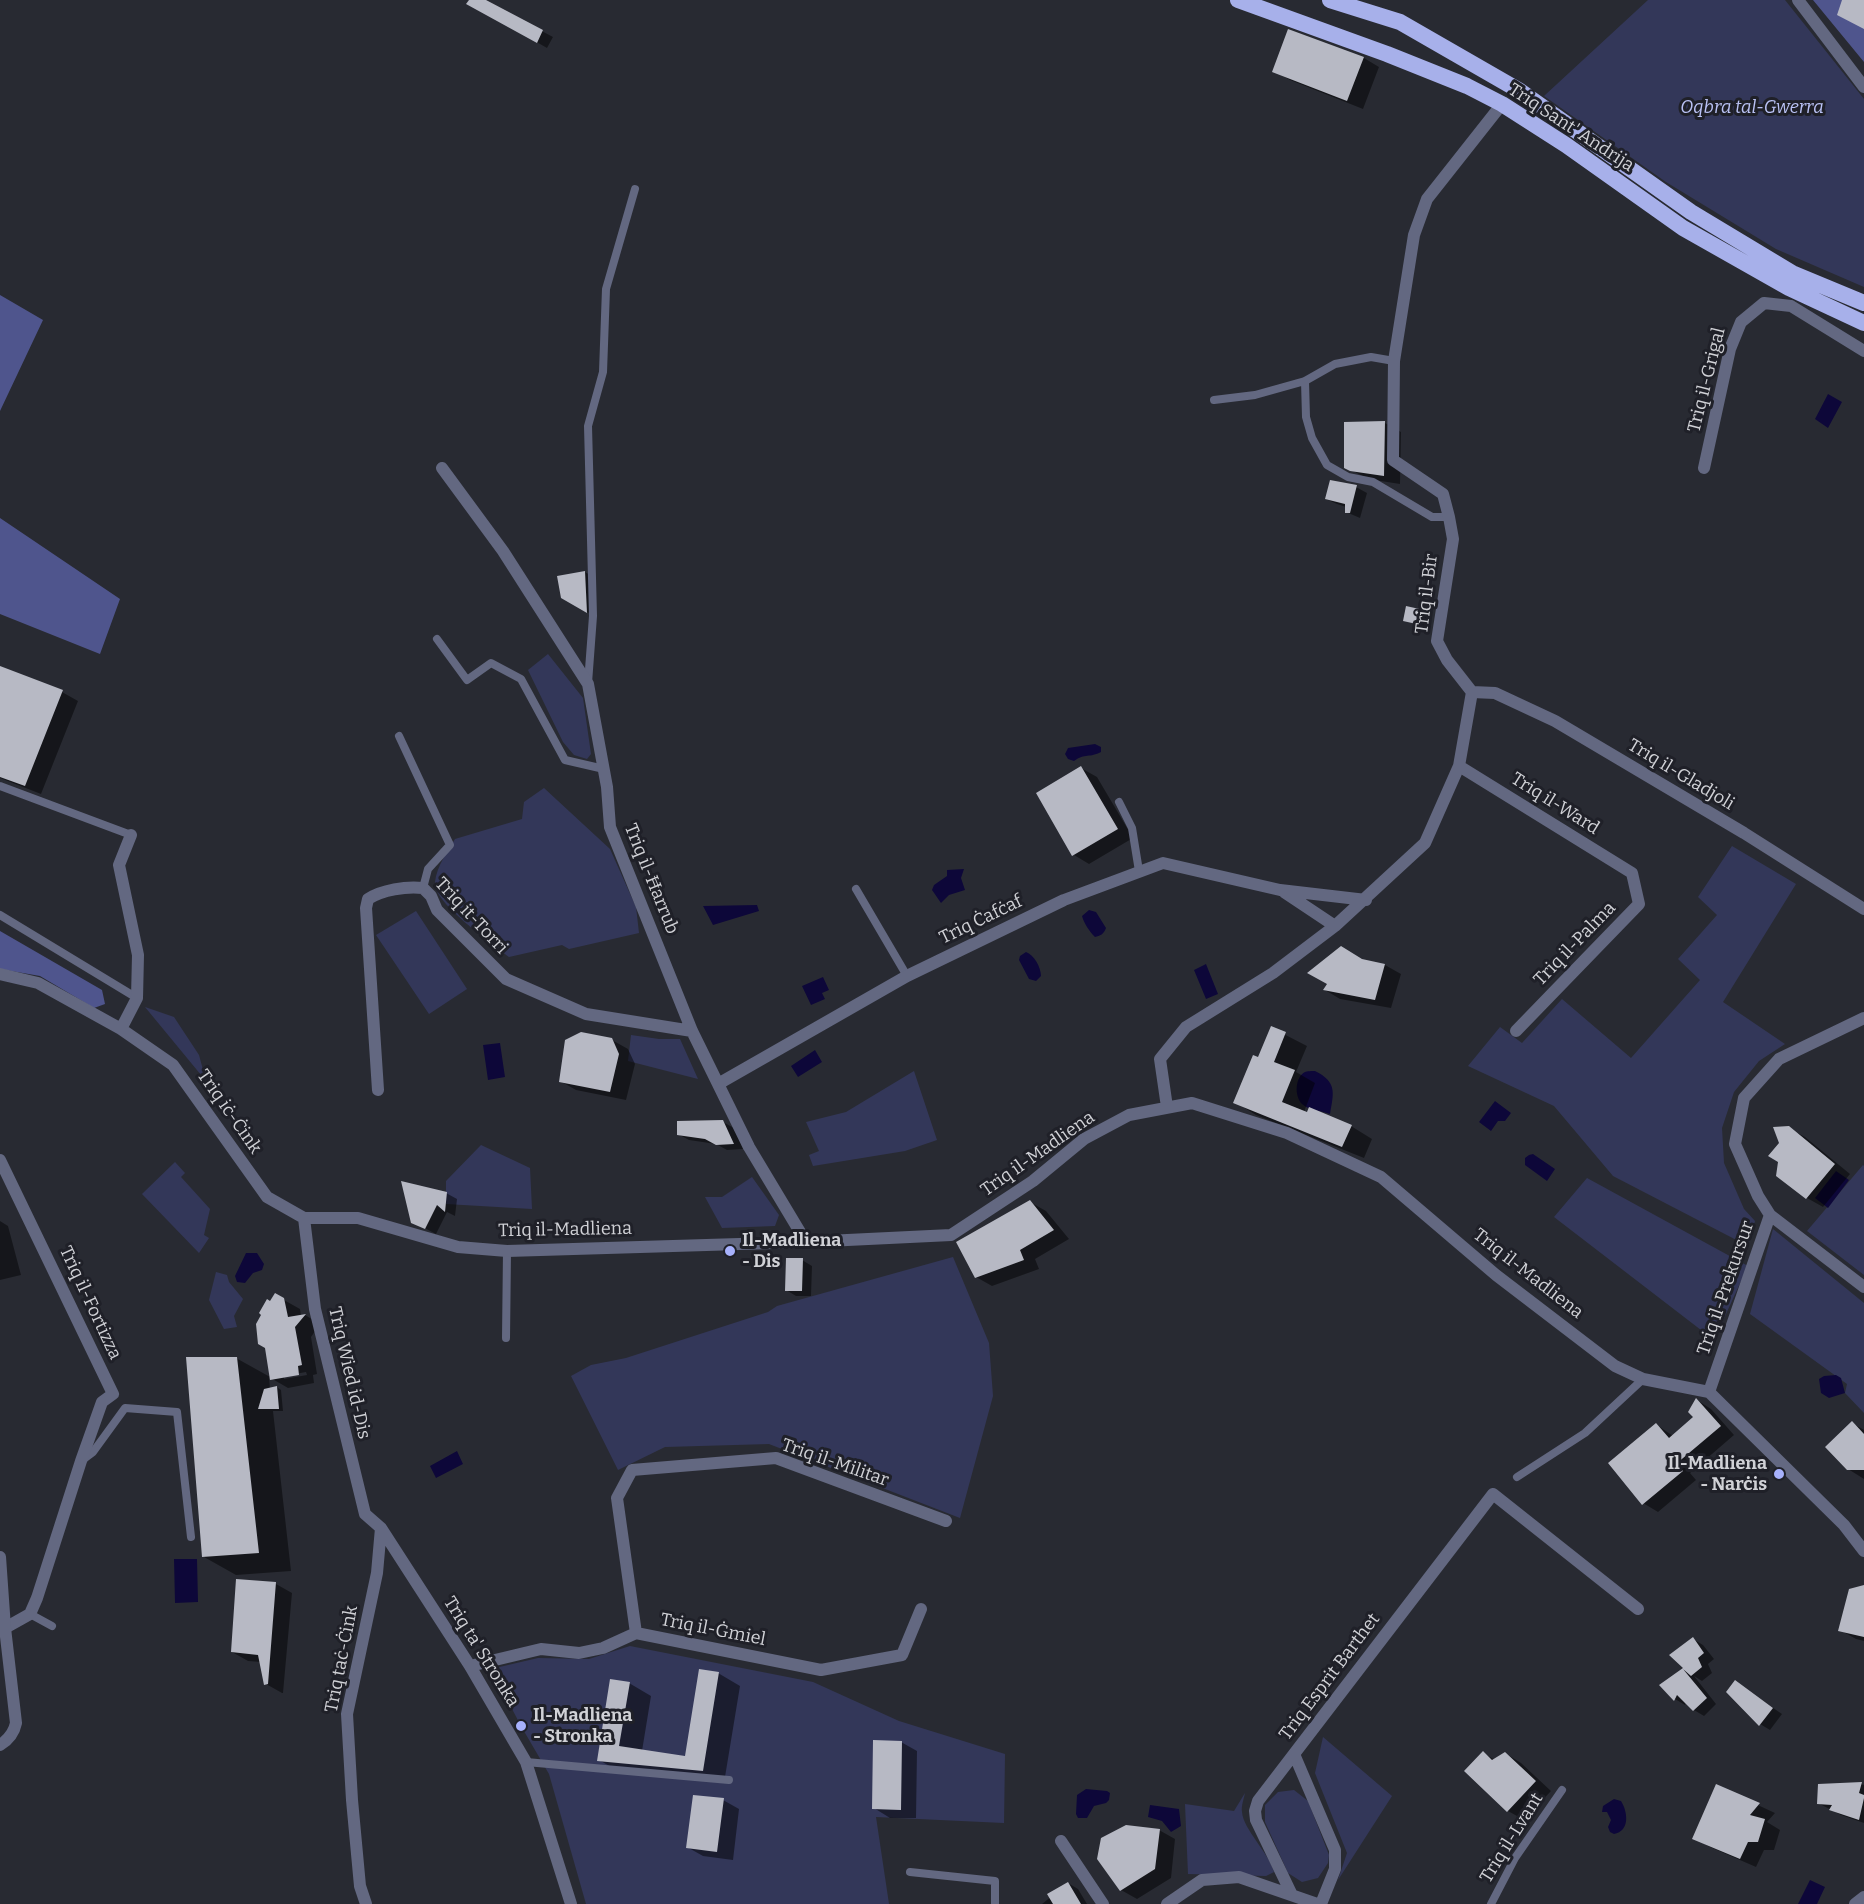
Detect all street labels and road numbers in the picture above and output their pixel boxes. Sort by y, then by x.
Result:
street label: Triq Sant' Andrija [1504,79,1638,177]
street label: Triq il-Grigal [1684,325,1730,435]
street label: Triq il-Bir [1411,553,1443,635]
street label: Triq il-Gladjoli [1624,735,1738,815]
street label: Triq il-Ward [1507,768,1603,840]
street label: Triq il-Ħarrub [619,821,683,937]
street label: Triq it-Torri [430,873,512,959]
street label: Triq Ċafċaf [936,891,1026,949]
street label: Triq il-Palma [1530,898,1620,990]
street label: Triq iċ-Ċink [192,1066,266,1158]
street label: Triq il-Madliena [977,1107,1099,1201]
street label: Triq il-Madliena [498,1218,632,1242]
street label: Triq il-Prekursur [1693,1218,1759,1358]
street label: Triq il-Madliena [1469,1224,1587,1324]
street label: Triq il-Fortizza [54,1243,126,1363]
street label: Triq Wied id-Dis [323,1305,375,1441]
street label: Triq il-Militar [779,1435,891,1491]
street label: Triq ta' Stronka [438,1593,524,1711]
street label: Triq taċ-Ċink [321,1604,363,1714]
street label: Triq il-Ġmiel [659,1609,767,1651]
street label: Triq Esprit Barthet [1275,1609,1385,1745]
street label: Triq il-Lvant [1476,1789,1548,1887]

